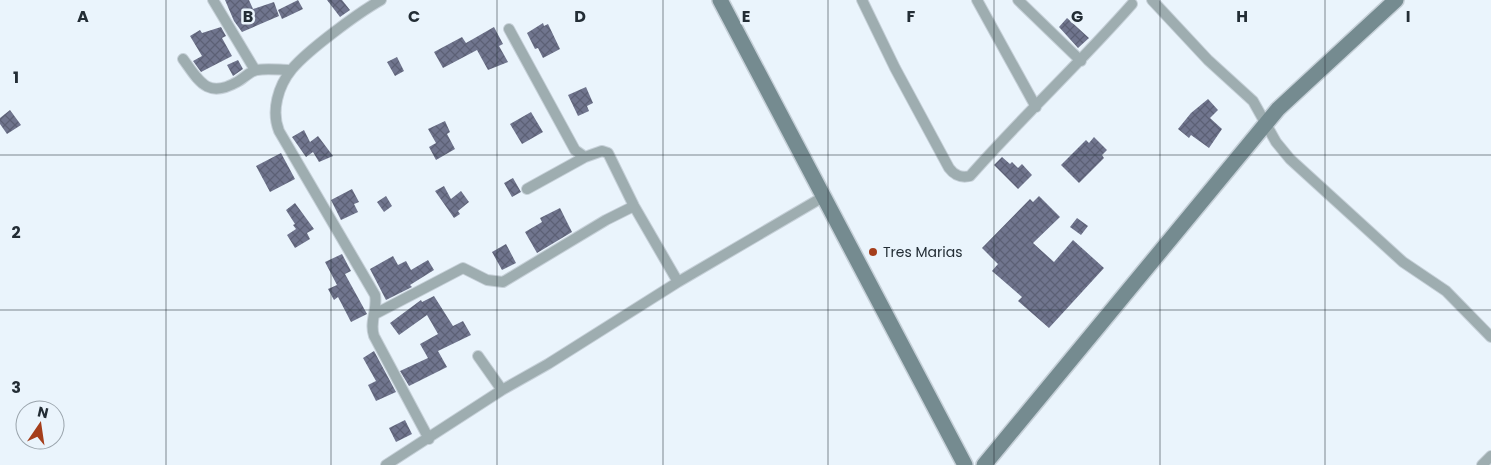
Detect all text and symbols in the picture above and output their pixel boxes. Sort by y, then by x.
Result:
text: A [77,5,89,28]
text: B [243,5,253,28]
text: C [408,5,420,28]
text: D [574,5,586,28]
text: E [742,5,750,28]
text: F [907,5,916,28]
text: G [1071,5,1083,28]
text: H [1236,5,1248,28]
text: I [1406,5,1410,28]
text: 1 [13,66,19,89]
text: 2 [11,221,21,244]
place label: Tres Marias [883,242,962,262]
marker: Tres Marias [867,246,879,258]
text: 3 [11,376,21,399]
north arrow [15,400,65,450]
text: N [36,401,50,423]

